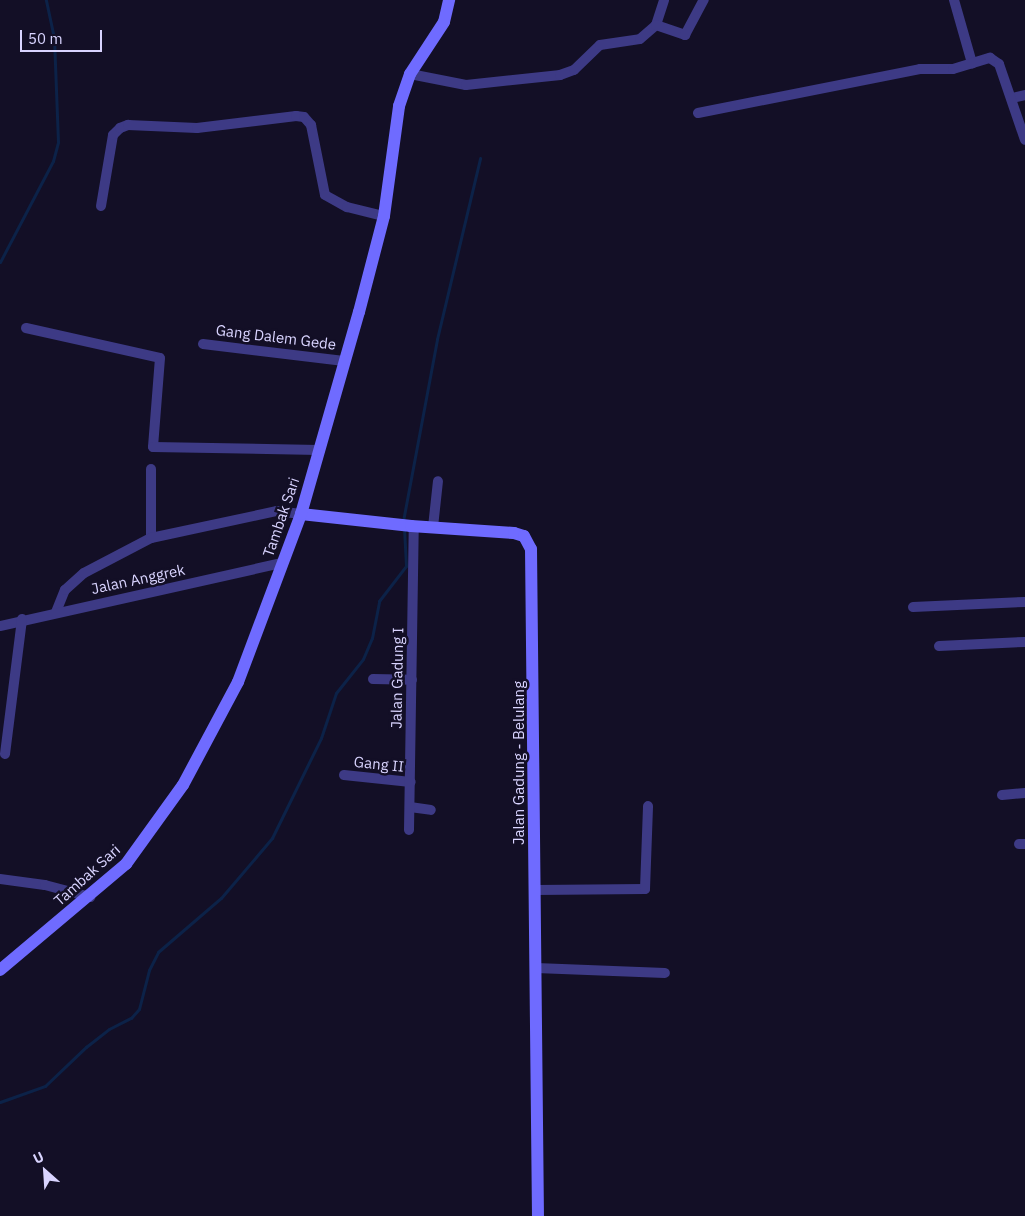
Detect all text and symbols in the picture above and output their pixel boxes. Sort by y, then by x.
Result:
scale bar [22,20,105,52]
text: 50 m [28,29,63,48]
street label: Gang Dalem Gede [215,321,337,353]
street label: Tambak Sari [259,475,303,559]
street label: Jalan Anggrek [89,560,187,598]
street label: Jalan Gadung I [387,627,407,729]
street label: Jalan Gadung - Belulang [510,681,528,845]
street label: Gang II [353,752,405,776]
street label: Tambak Sari [50,841,124,909]
north arrow [20,1146,70,1196]
text: U [30,1147,47,1168]

